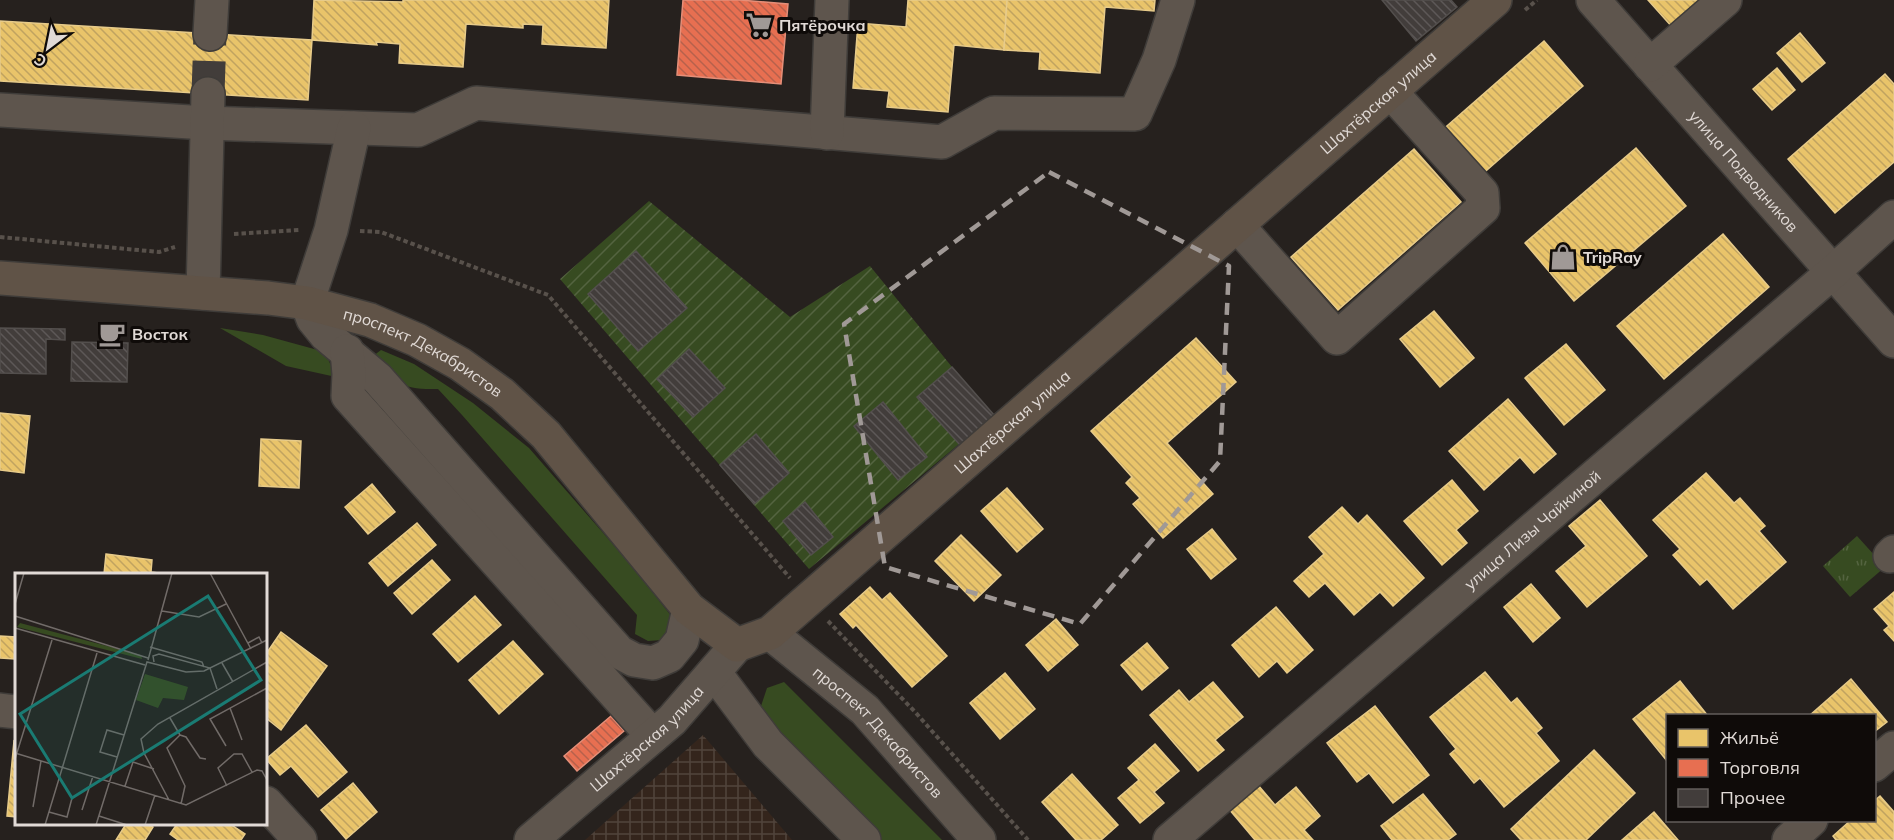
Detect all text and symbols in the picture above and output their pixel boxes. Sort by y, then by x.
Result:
supermarket icon: Пятёрочка [744,10,774,40]
place label: Пятёрочка [779,15,866,35]
north arrow [18,18,78,78]
street label: Шахтёрская улица [1316,46,1440,158]
text: С [30,49,50,72]
street label: улица Подводников [1685,106,1803,236]
shop icon: TripRay [1548,242,1578,272]
place label: TripRay [1583,247,1642,267]
street label: проспект Декабристов [341,303,507,401]
cafe icon: Восток [97,319,127,349]
place label: Восток [132,324,188,344]
street label: Шахтёрская улица [950,366,1074,478]
street label: улица Лизы Чайкиной [1460,466,1605,594]
inset map [15,573,267,825]
street label: проспект Декабристов [809,662,947,802]
street label: Шахтёрская улица [586,681,708,796]
legend [1666,714,1876,822]
text: Жильё [1720,726,1779,749]
text: Торговля [1720,756,1800,779]
text: Прочее [1720,786,1785,809]

